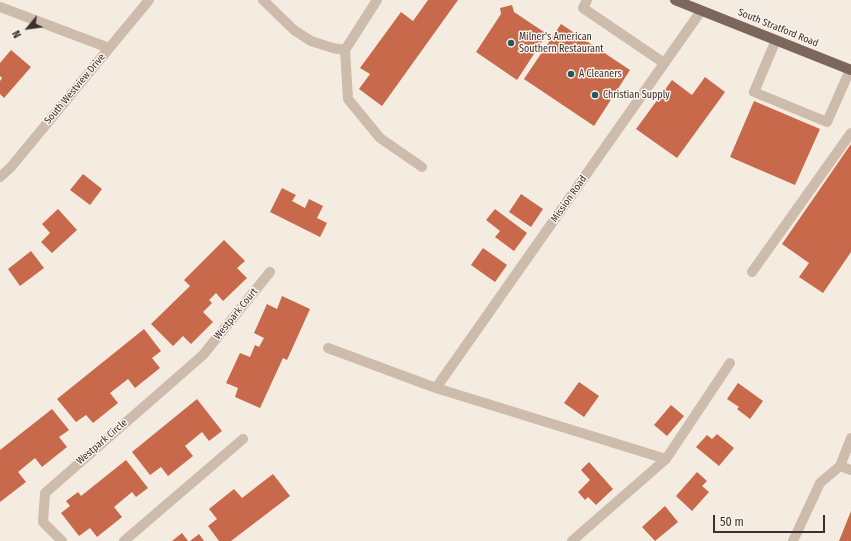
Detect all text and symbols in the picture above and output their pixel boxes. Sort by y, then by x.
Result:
street label: South Stratford Road [736,6,820,50]
north arrow [8,8,48,48]
text: N [10,28,24,40]
place label: Milner's American Southern Restaurant [519,31,603,54]
marker: Milner's American Southern Restaurant [506,38,516,48]
street label: South Westview Drive [42,51,108,127]
place label: A Cleaners [579,68,622,80]
marker: A Cleaners [566,69,576,79]
place label: Christian Supply [603,89,670,101]
marker: Christian Supply [590,90,600,100]
street label: Mission Road [549,173,589,225]
street label: Westpark Court [212,286,260,342]
street label: Westpark Circle [74,417,130,467]
scale bar [715,507,827,533]
text: 50 m [720,515,744,529]

